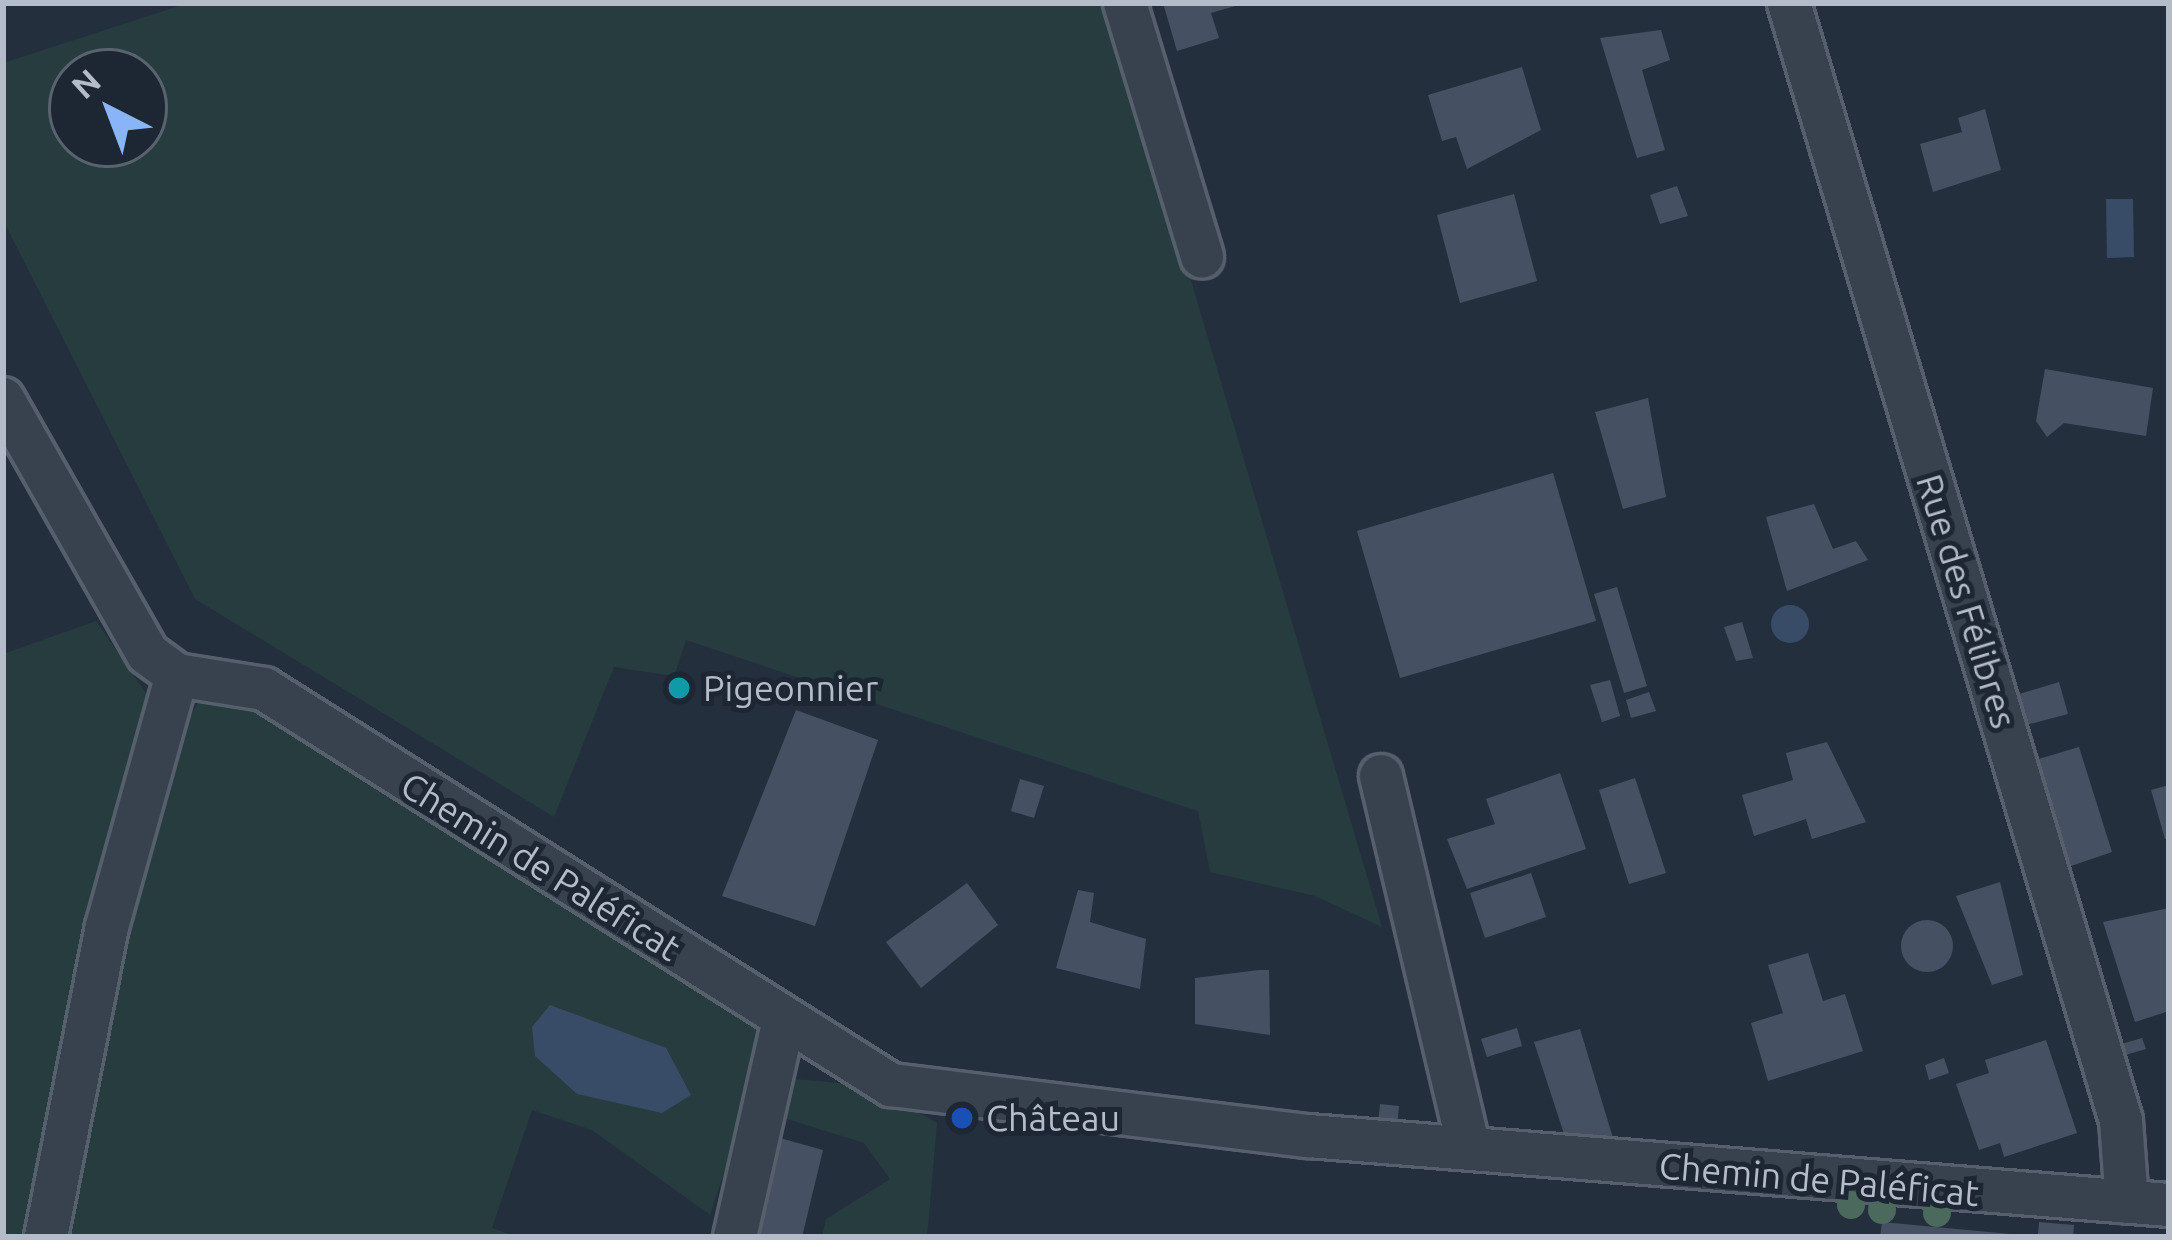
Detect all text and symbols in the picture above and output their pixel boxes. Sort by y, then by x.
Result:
north arrow [48,48,168,168]
text: N [64,61,107,105]
street label: Rue des Félibres [1908,469,2026,733]
place label: Pigeonnier [703,666,878,710]
marker: Pigeonnier [666,675,692,701]
street label: Chemin de Paléficat [393,763,689,969]
place label: Château [986,1096,1120,1140]
marker: Château [949,1105,975,1131]
street label: Chemin de Paléficat [1657,1143,1981,1215]

